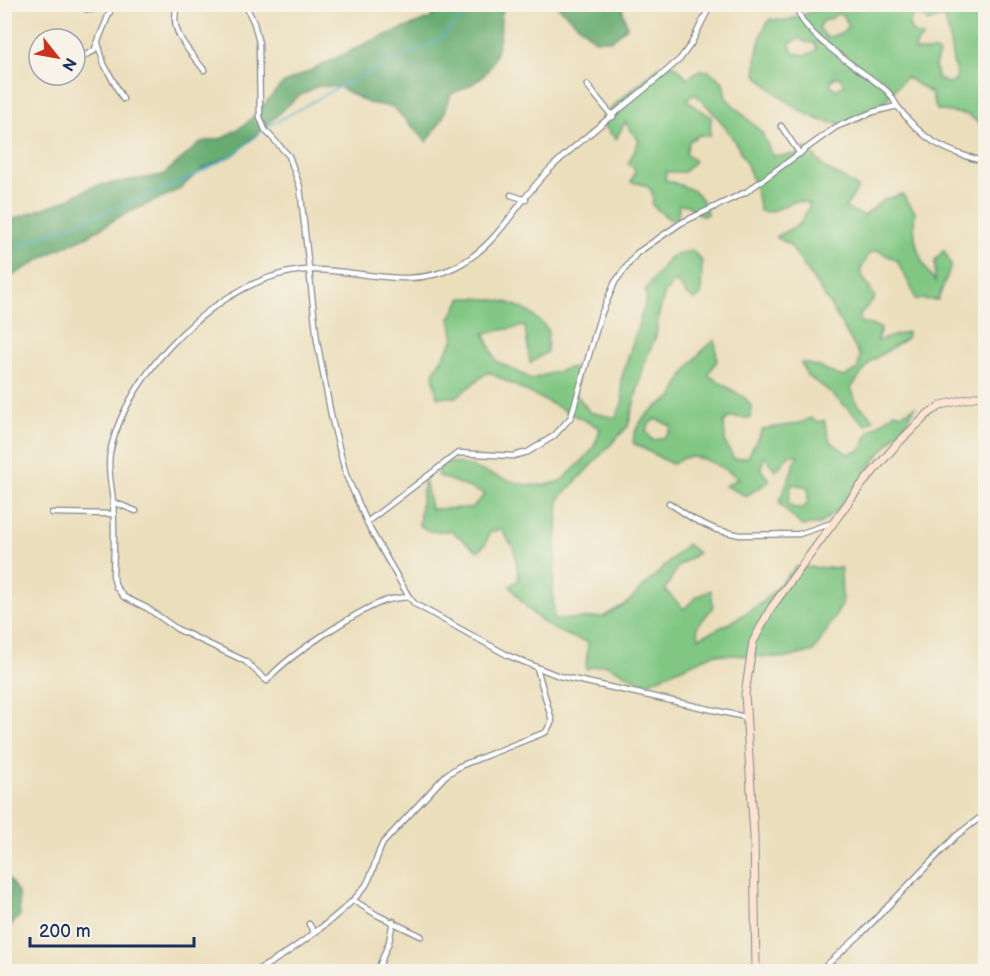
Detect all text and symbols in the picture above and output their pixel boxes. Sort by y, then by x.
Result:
north arrow [27,27,87,87]
text: N [57,54,80,74]
scale bar [30,910,194,948]
text: 200 m [39,921,91,942]

